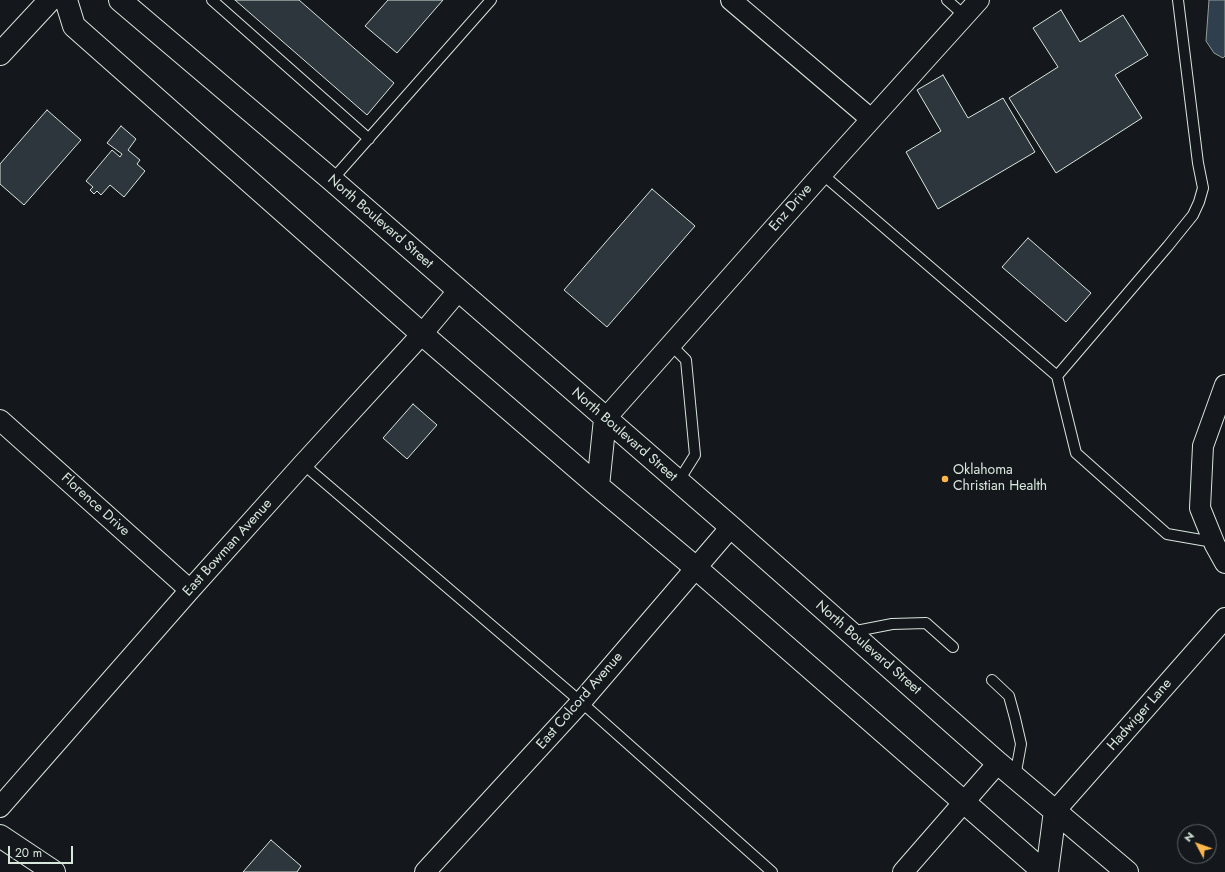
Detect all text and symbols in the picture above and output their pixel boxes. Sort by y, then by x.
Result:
street label: North Boulevard Street [324,172,436,272]
street label: Enz Drive [766,181,816,235]
street label: North Boulevard Street [568,385,680,485]
place label: Oklahoma Christian Health [953,463,1047,496]
street label: Florence Drive [57,470,133,540]
marker: Oklahoma Christian Health [940,474,950,484]
street label: East Bowman Avenue [180,496,276,600]
street label: North Boulevard Street [812,598,924,698]
street label: East Colcord Avenue [533,649,627,753]
street label: Hadwiger Lane [1104,676,1176,754]
north arrow [1177,824,1217,864]
text: N [1180,828,1198,845]
scale bar [10,838,75,864]
text: 20 m [15,844,42,862]

